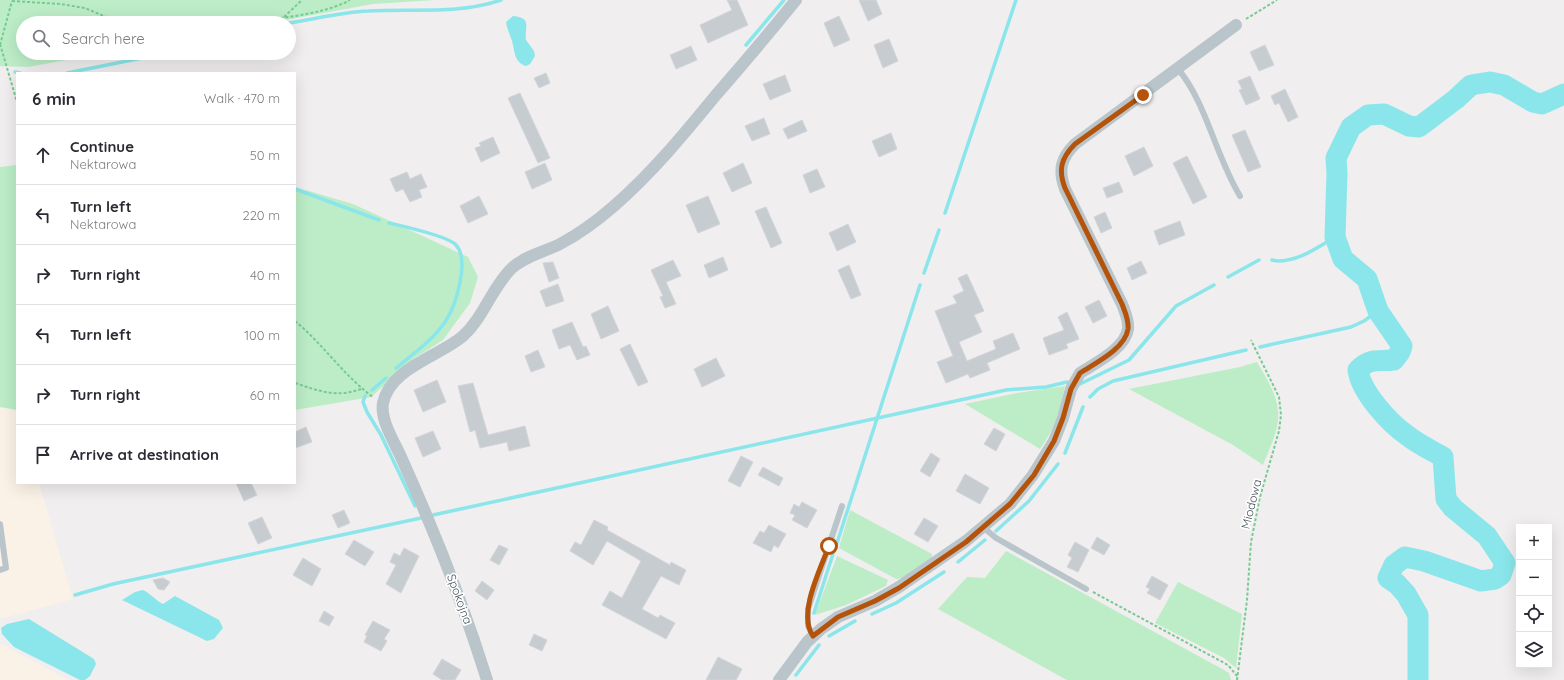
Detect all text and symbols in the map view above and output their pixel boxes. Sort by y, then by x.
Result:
search box [16,16,296,60]
icon: search [30,27,52,49]
text: Search here [62,29,145,48]
route end [1134,86,1152,104]
text: 6 min [32,88,76,109]
text: Walk · 470 m [204,90,280,106]
text: Continue [70,137,134,156]
icon: ahead [32,144,54,166]
text: 50 m [250,147,280,163]
text: Nektarowa [70,156,136,172]
text: Turn left [70,197,132,216]
icon: left [32,204,54,226]
text: 220 m [242,207,280,223]
text: Nektarowa [70,216,136,232]
icon: right [32,264,54,286]
text: Turn right [70,265,141,284]
text: 40 m [250,267,280,283]
icon: left [32,324,54,346]
text: Turn left [70,325,132,344]
text: 100 m [244,327,280,343]
icon: right [32,384,54,406]
text: Turn right [70,385,141,404]
text: 60 m [250,387,280,403]
icon: arrive [32,444,54,466]
text: Arrive at destination [70,445,219,464]
street label: Miodowa [1238,478,1264,530]
map controls [1516,524,1552,668]
button: + [1516,524,1552,560]
route start [820,537,838,555]
button: − [1516,560,1552,596]
street label: Spokojna [444,572,476,626]
button: locate [1516,596,1552,632]
button: layers [1516,632,1552,668]

